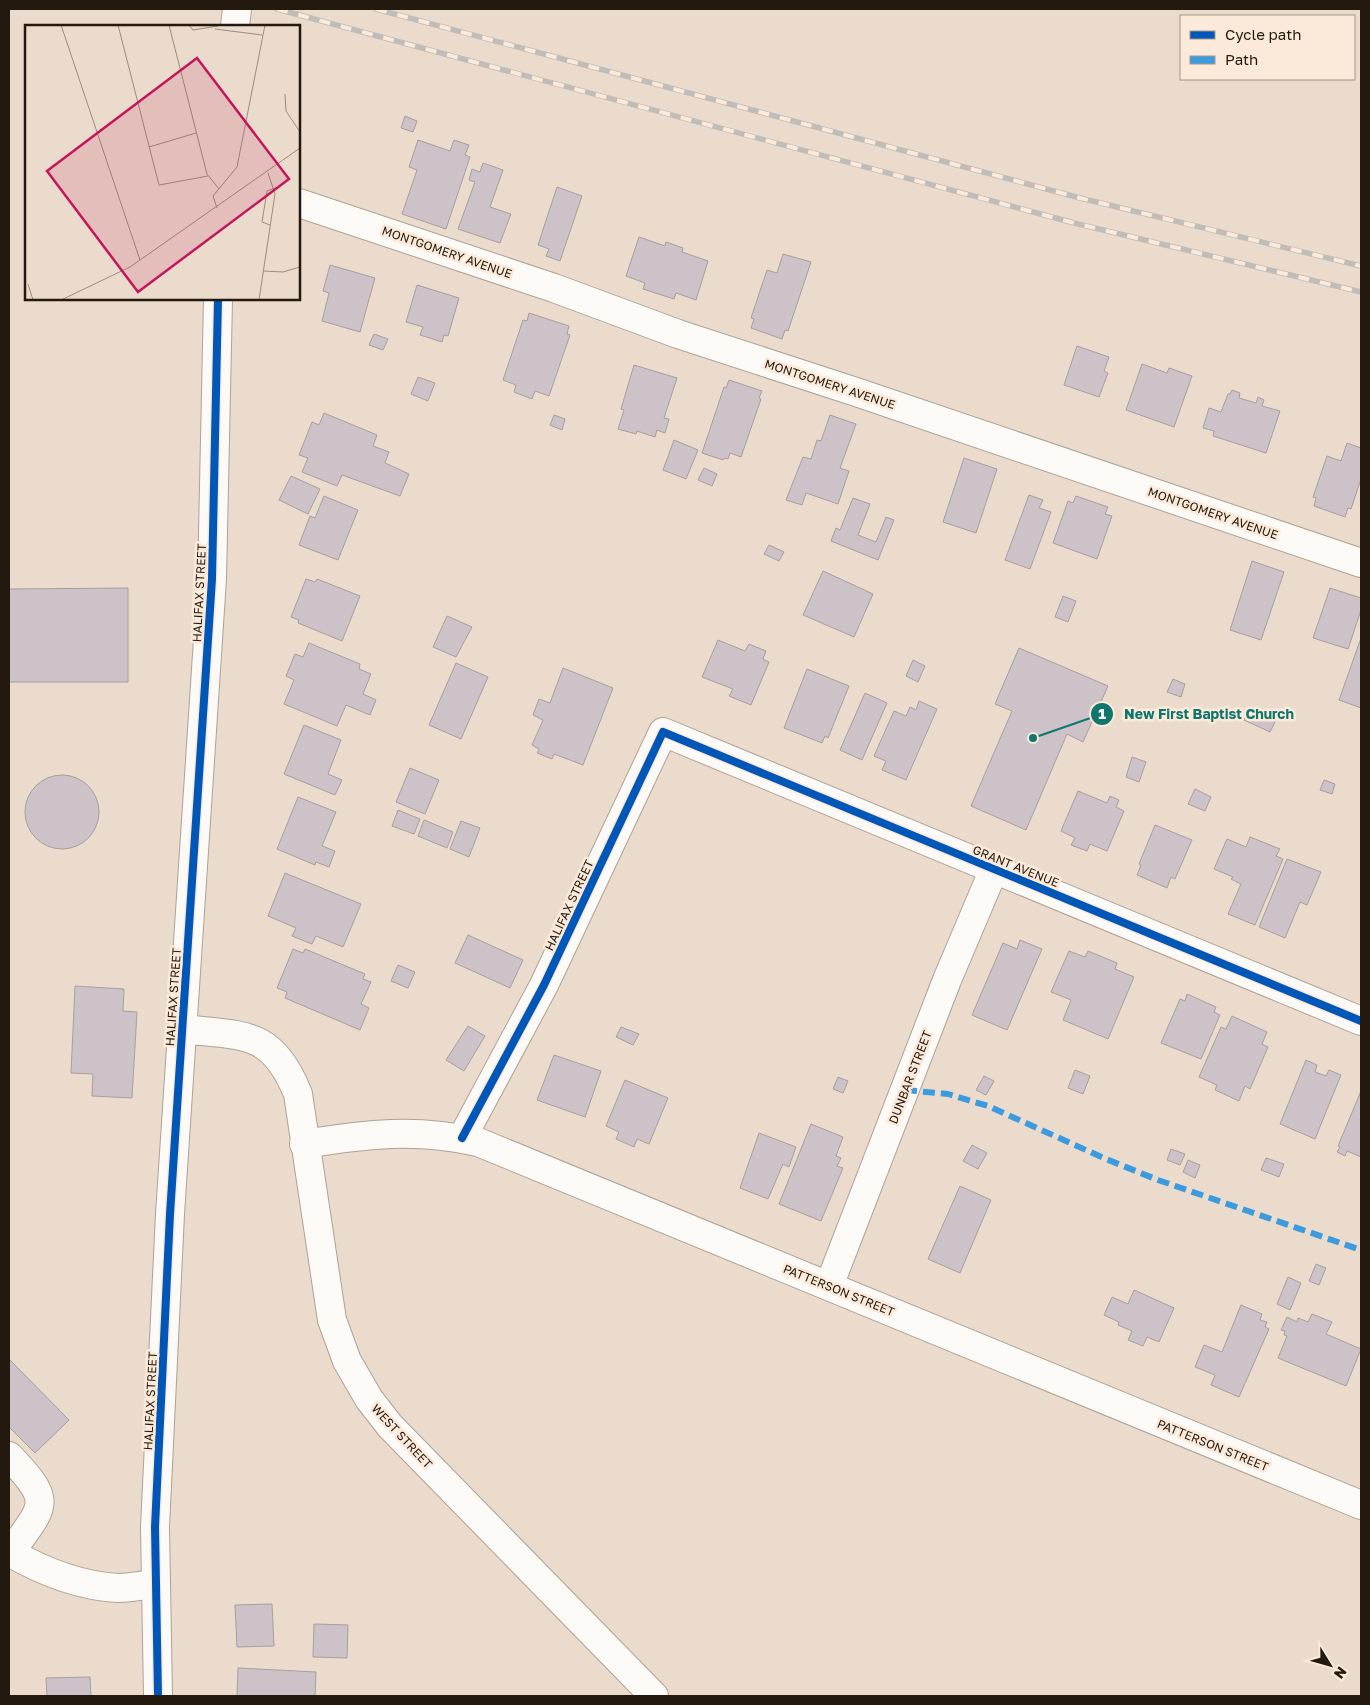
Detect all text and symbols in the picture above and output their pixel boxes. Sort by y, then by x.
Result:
legend [1180,15,1355,80]
inset map [25,25,300,300]
text: Cycle path [1225,25,1301,43]
text: Path [1225,50,1258,68]
street label: MONTGOMERY AVENUE [380,223,514,281]
street label: MONTGOMERY AVENUE [763,356,897,412]
street label: MONTGOMERY AVENUE [1146,484,1280,542]
street label: HALIFAX STREET [189,543,209,643]
callout: New First Baptist Church [1090,699,1304,728]
text: 1 [1098,704,1106,722]
text: New First Baptist Church [1124,705,1294,722]
street label: GRANT AVENUE [971,842,1061,890]
street label: HALIFAX STREET [541,857,597,953]
street label: HALIFAX STREET [162,947,184,1047]
street label: DUNBAR STREET [885,1028,935,1126]
street label: PATTERSON STREET [781,1261,897,1319]
street label: HALIFAX STREET [140,1351,160,1451]
street label: WEST STREET [368,1401,436,1472]
street label: PATTERSON STREET [1155,1416,1271,1474]
north arrow [1305,1640,1355,1690]
text: N [1331,1664,1351,1682]

